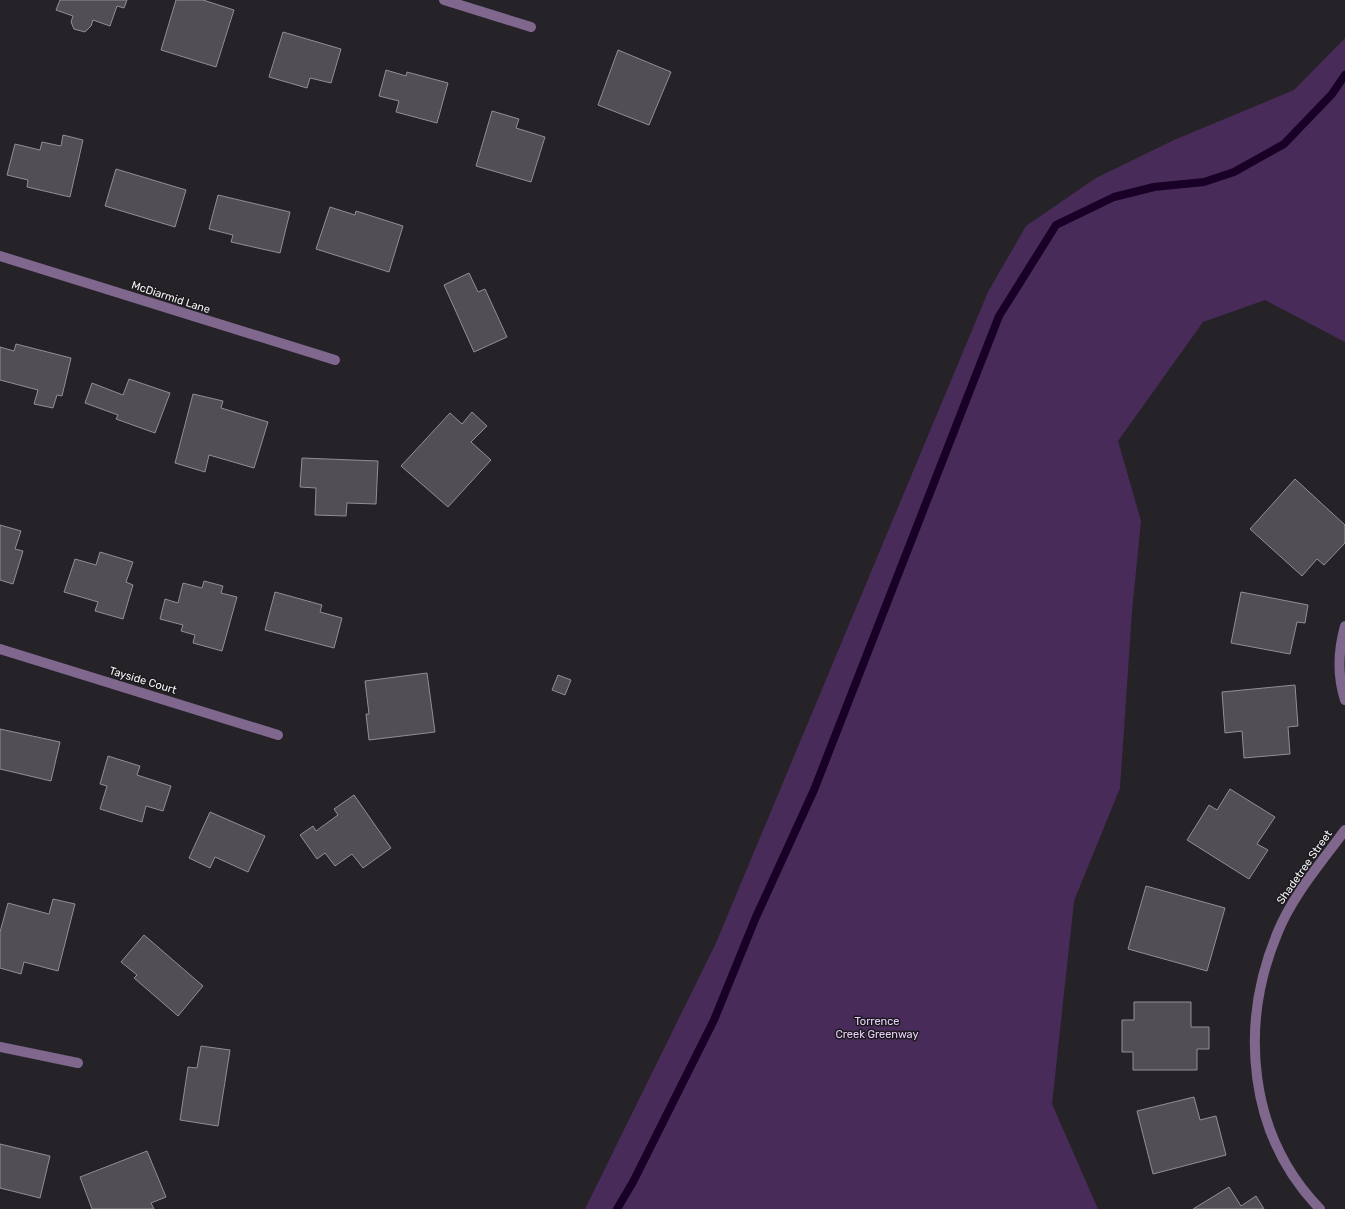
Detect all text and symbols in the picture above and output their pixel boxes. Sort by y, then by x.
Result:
street label: McDiarmid Lane [130,279,212,316]
street label: Tayside Court [108,664,179,697]
street label: Shadetree Street [1274,827,1335,907]
park label: Torrence Creek Greenway [835,1015,919,1041]

